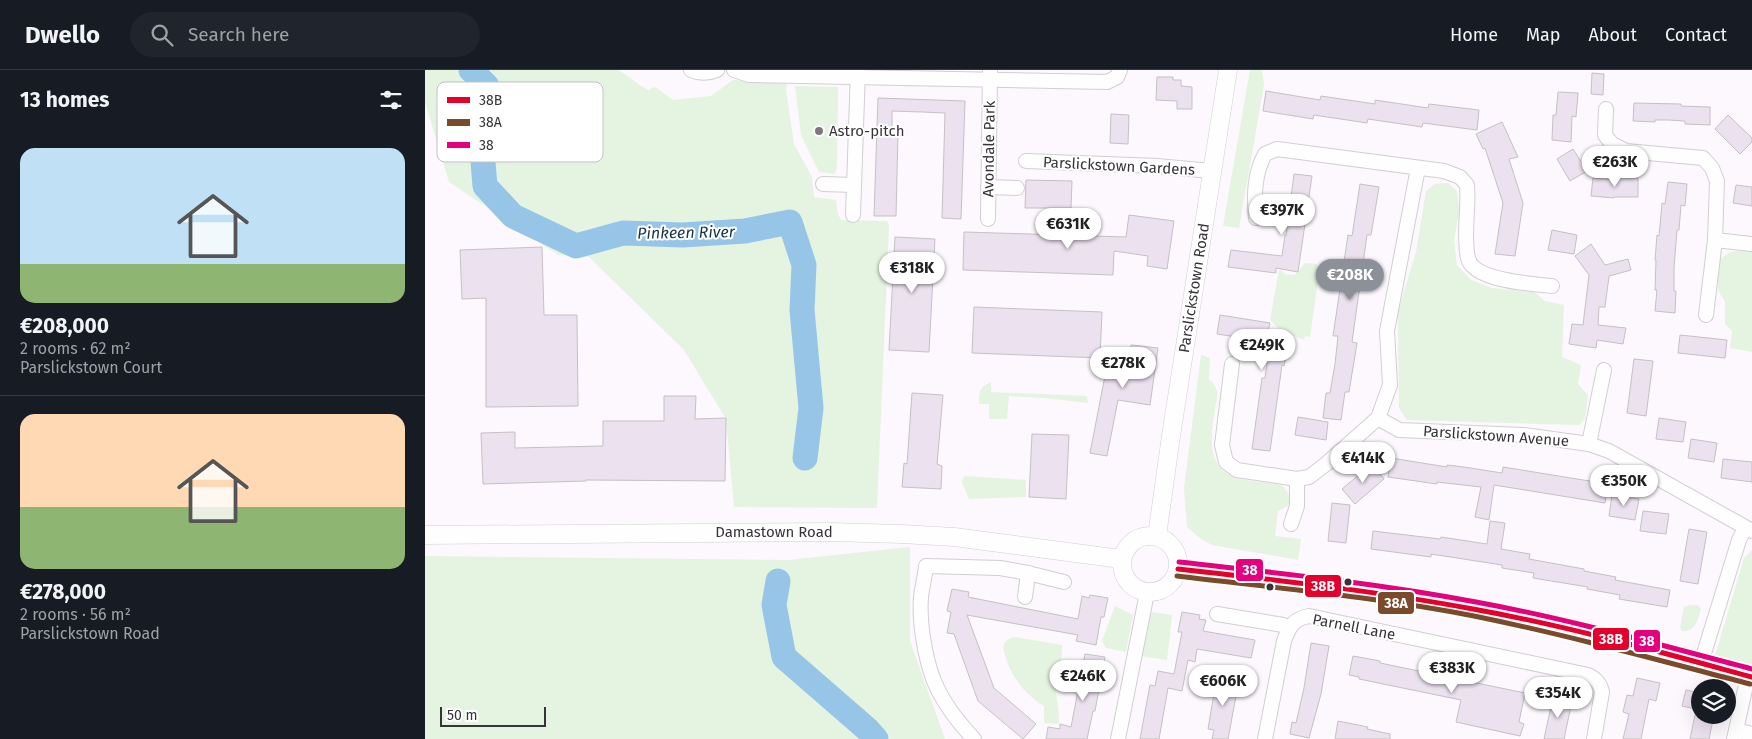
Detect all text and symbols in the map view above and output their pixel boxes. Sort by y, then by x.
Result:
search box [130,12,480,57]
text: Dwello [25,21,100,49]
icon: search [148,21,176,49]
text: Search here [188,23,289,46]
text: Home [1450,24,1498,46]
text: Map [1526,24,1560,46]
text: About [1588,24,1637,46]
text: Contact [1665,24,1727,46]
legend [437,82,603,162]
icon: filters [377,86,405,114]
text: 13 homes [20,87,110,113]
text: 38B [479,92,502,109]
street label: Avondale Park [979,100,999,197]
text: 38A [479,114,502,131]
place label: Astro-pitch [829,122,904,140]
marker: Astro-pitch [813,125,825,137]
text: 38 [479,137,494,154]
pin: €263K [1580,146,1650,188]
text: €263K [1593,152,1637,171]
street label: Parslickstown Gardens [1042,153,1196,179]
icon: home [168,181,258,271]
pin: €397K [1247,194,1317,236]
text: €397K [1260,200,1304,219]
pin: €631K [1033,208,1103,250]
text: €631K [1046,214,1090,233]
water label: Pinkeen River [637,222,736,243]
street label: Parslickstown Road [1175,222,1213,354]
pin: €318K [877,252,947,294]
text: €318K [890,258,934,277]
pin: €208K [1315,258,1385,301]
text: €208K [1327,265,1373,284]
text: €208,000 [20,313,109,339]
pin: €249K [1227,328,1297,371]
text: €249K [1240,335,1284,354]
text: 2 rooms · 62 m² [20,339,131,358]
pin: €278K [1088,346,1158,389]
text: €278K [1101,353,1145,372]
text: Parslickstown Court [20,358,162,377]
street label: Parslickstown Avenue [1422,422,1570,450]
pin: €414K [1328,442,1398,484]
icon: home [168,446,258,536]
text: €414K [1341,448,1385,467]
pin: €350K [1589,464,1659,507]
text: €350K [1601,471,1647,490]
street label: Damastown Road [715,523,833,541]
line badge: 38 [1235,558,1264,582]
text: 38 [1241,562,1258,579]
line badge: 38B [1304,574,1342,598]
unlabelled marker [1343,577,1353,587]
text: 38B [1310,578,1335,595]
text: €278,000 [20,579,106,605]
unlabelled marker [1265,582,1275,592]
line badge: 38A [1377,591,1415,615]
text: 38A [1383,595,1409,612]
text: 2 rooms · 56 m² [20,605,131,624]
street label: Parnell Lane [1311,610,1397,644]
text: Parslickstown Road [20,624,160,643]
line badge: 38B [1592,627,1630,651]
line badge: 38 [1633,629,1661,653]
text: 38B [1598,631,1623,648]
text: 38 [1638,633,1655,650]
pin: €383K [1417,652,1487,694]
text: €383K [1429,658,1475,677]
pin: €246K [1048,660,1118,702]
pin: €606K [1188,664,1258,707]
text: €246K [1060,666,1106,685]
text: €606K [1200,671,1246,690]
pin: €354K [1523,676,1593,719]
map controls [1691,679,1736,724]
button: layers [1691,679,1736,724]
text: €354K [1535,683,1581,702]
scale bar [440,704,546,727]
text: 50 m [447,707,478,724]

